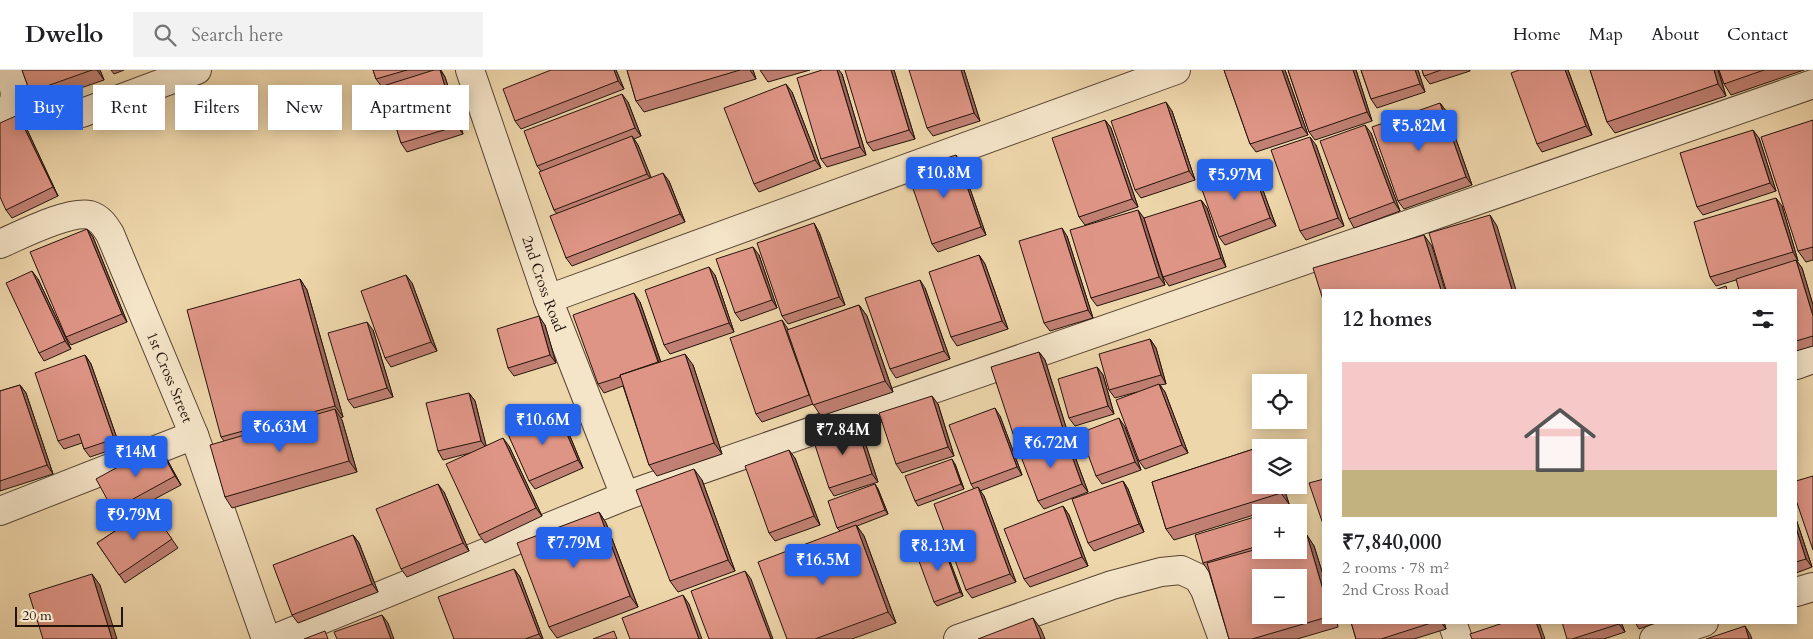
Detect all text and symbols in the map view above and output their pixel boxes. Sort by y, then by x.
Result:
search box [133,12,483,57]
text: Dwello [25,18,103,51]
icon: search [151,21,179,49]
text: Search here [191,22,283,48]
text: Home [1513,22,1561,47]
text: Map [1589,22,1623,47]
text: About [1651,22,1699,47]
text: Contact [1727,22,1788,47]
chip: Buy [15,85,83,130]
chip: Rent [93,85,165,130]
chip: Filters [175,85,258,130]
chip: New [268,85,342,130]
chip: Apartment [352,85,469,130]
pin: ₹5.82M [1378,109,1460,152]
text: ₹5.82M [1392,115,1446,137]
pin: ₹10.8M [903,156,985,199]
pin: ₹5.97M [1194,158,1276,201]
text: ₹10.8M [917,162,971,184]
text: ₹5.97M [1208,164,1262,186]
street label: 2nd Cross Road [517,233,570,335]
text: 12 homes [1342,305,1432,334]
icon: filters [1749,305,1777,333]
street label: 1st Cross Street [142,329,198,426]
map controls [1252,374,1307,624]
button: locate [1252,374,1307,429]
icon: home [1515,395,1605,485]
pin: ₹10.6M [502,404,584,446]
text: ₹10.6M [516,409,570,431]
pin: ₹6.63M [239,410,321,453]
pin: ₹7.84M [802,414,884,456]
text: ₹6.63M [253,416,307,438]
text: ₹7.84M [816,419,870,441]
pin: ₹6.72M [1010,426,1092,469]
text: ₹6.72M [1024,432,1078,454]
pin: ₹14M [106,436,166,478]
button: layers [1252,439,1307,494]
text: ₹14M [115,441,157,463]
pin: ₹9.79M [93,498,175,541]
text: ₹9.79M [107,504,161,526]
button: + [1252,504,1307,559]
pin: ₹7.79M [533,526,615,569]
text: ₹7,840,000 [1342,528,1442,557]
pin: ₹8.13M [897,530,979,572]
text: ₹7.79M [547,532,601,554]
text: ₹8.13M [911,535,965,557]
pin: ₹16.5M [782,544,864,586]
text: ₹16.5M [796,549,850,571]
text: 2 rooms · 78 m² [1342,557,1449,579]
button: − [1252,569,1307,624]
text: 2nd Cross Road [1342,579,1449,601]
scale bar [15,604,122,627]
text: 20 m [22,606,52,625]

